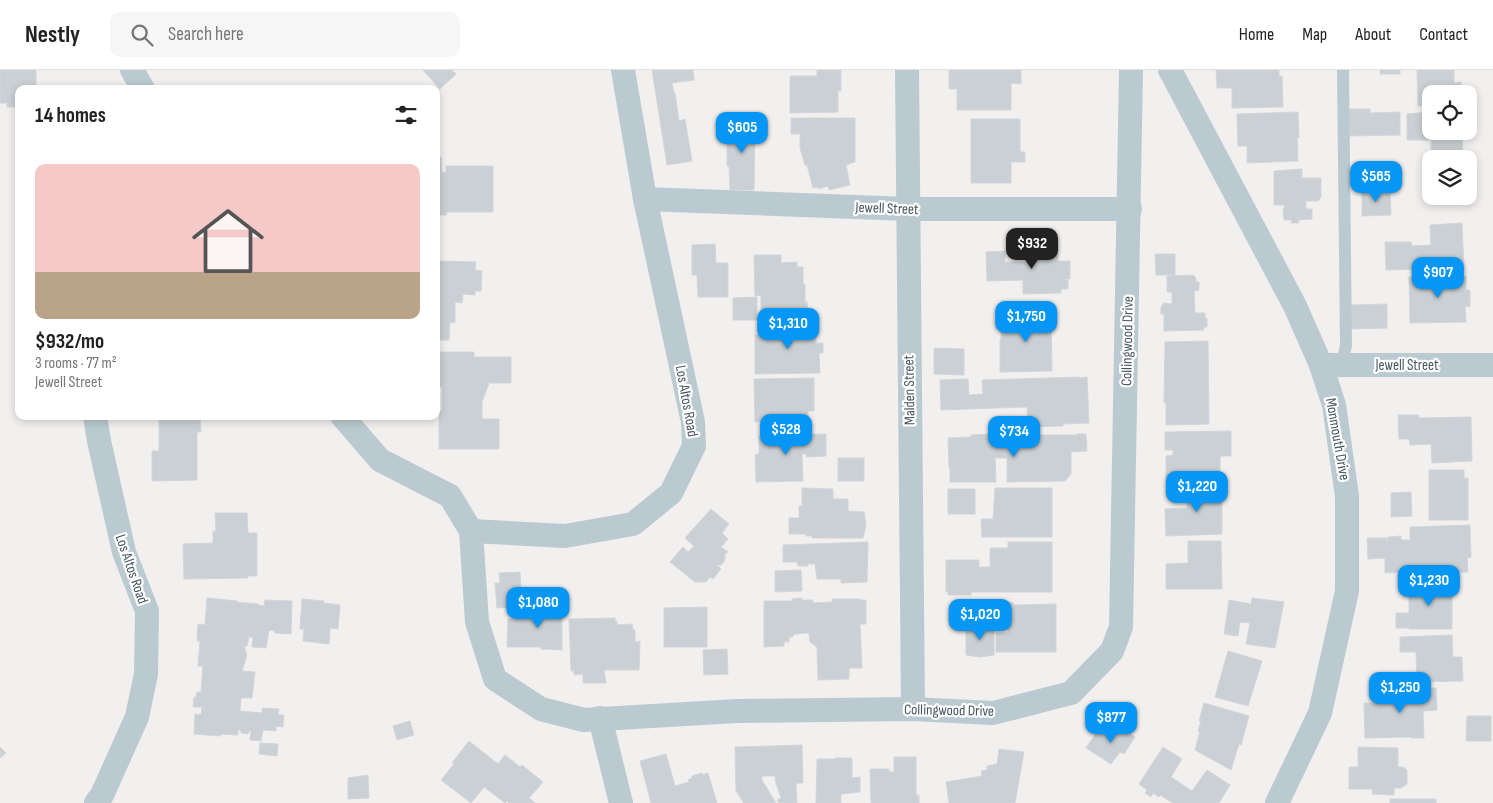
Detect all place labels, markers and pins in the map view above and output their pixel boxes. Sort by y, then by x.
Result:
pin: $605 [712,112,772,154]
pin: $565 [1346,160,1406,203]
pin: $932 [1002,228,1062,270]
pin: $907 [1408,256,1468,299]
pin: $1,750 [985,300,1067,343]
pin: $1,310 [747,308,829,350]
pin: $528 [756,414,816,456]
pin: $734 [984,416,1044,458]
pin: $1,220 [1156,470,1238,513]
pin: $1,230 [1388,564,1470,607]
pin: $1,080 [497,586,579,629]
pin: $1,020 [939,598,1021,641]
pin: $1,250 [1359,672,1441,714]
pin: $877 [1081,702,1141,744]

